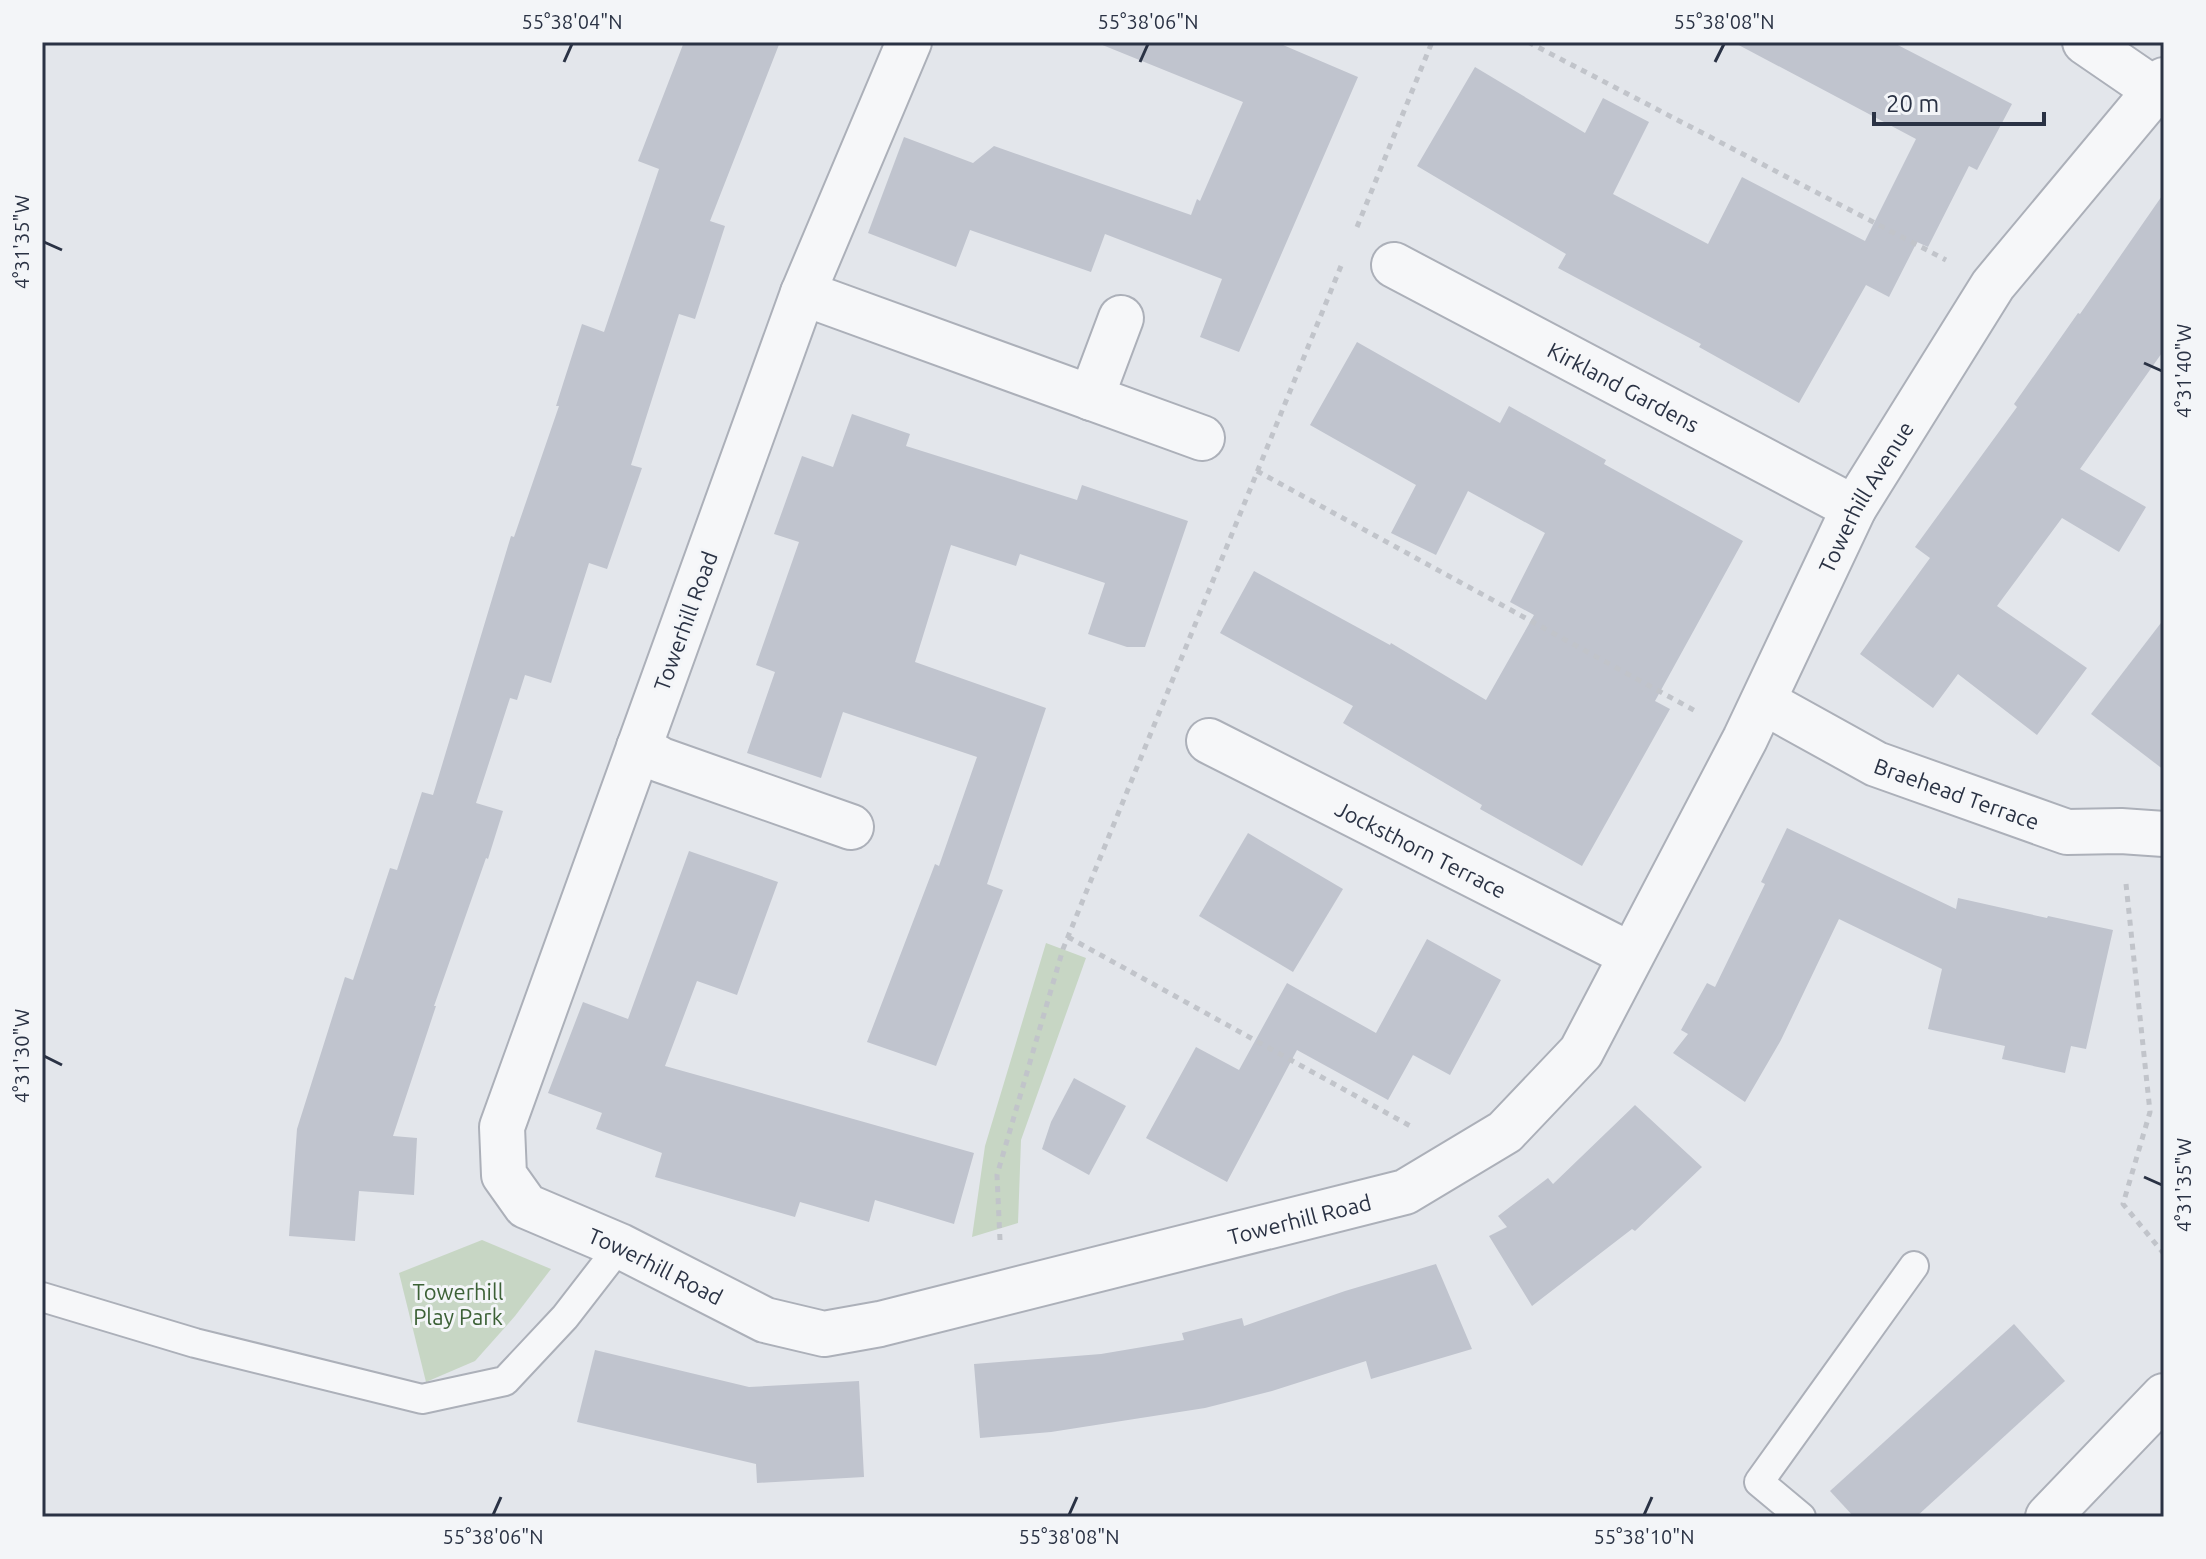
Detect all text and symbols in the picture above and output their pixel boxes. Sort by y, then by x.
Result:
text: 55°38'04"N [521,10,623,33]
text: 55°38'06"N [1097,10,1199,33]
text: 55°38'08"N [1673,10,1775,33]
scale bar [1874,76,2044,126]
text: 20 m [1886,90,1939,117]
text: 4°31'35"W [10,195,33,289]
text: 4°31'40"W [2172,324,2195,418]
street label: Kirkland Gardens [1544,336,1704,437]
street label: Towerhill Avenue [1813,416,1918,577]
street label: Towerhill Road [648,548,722,694]
street label: Braehead Terrace [1871,752,2043,834]
street label: Jocksthorn Terrace [1332,795,1511,902]
text: 4°31'30"W [10,1009,33,1103]
text: 4°31'35"W [2172,1138,2195,1232]
street label: Towerhill Road [1225,1189,1374,1249]
street label: Towerhill Road [585,1222,727,1309]
park label: Towerhill Play Park [413,1279,504,1329]
text: 55°38'06"N [442,1525,544,1548]
text: 55°38'08"N [1018,1525,1120,1548]
text: 55°38'10"N [1593,1525,1695,1548]

